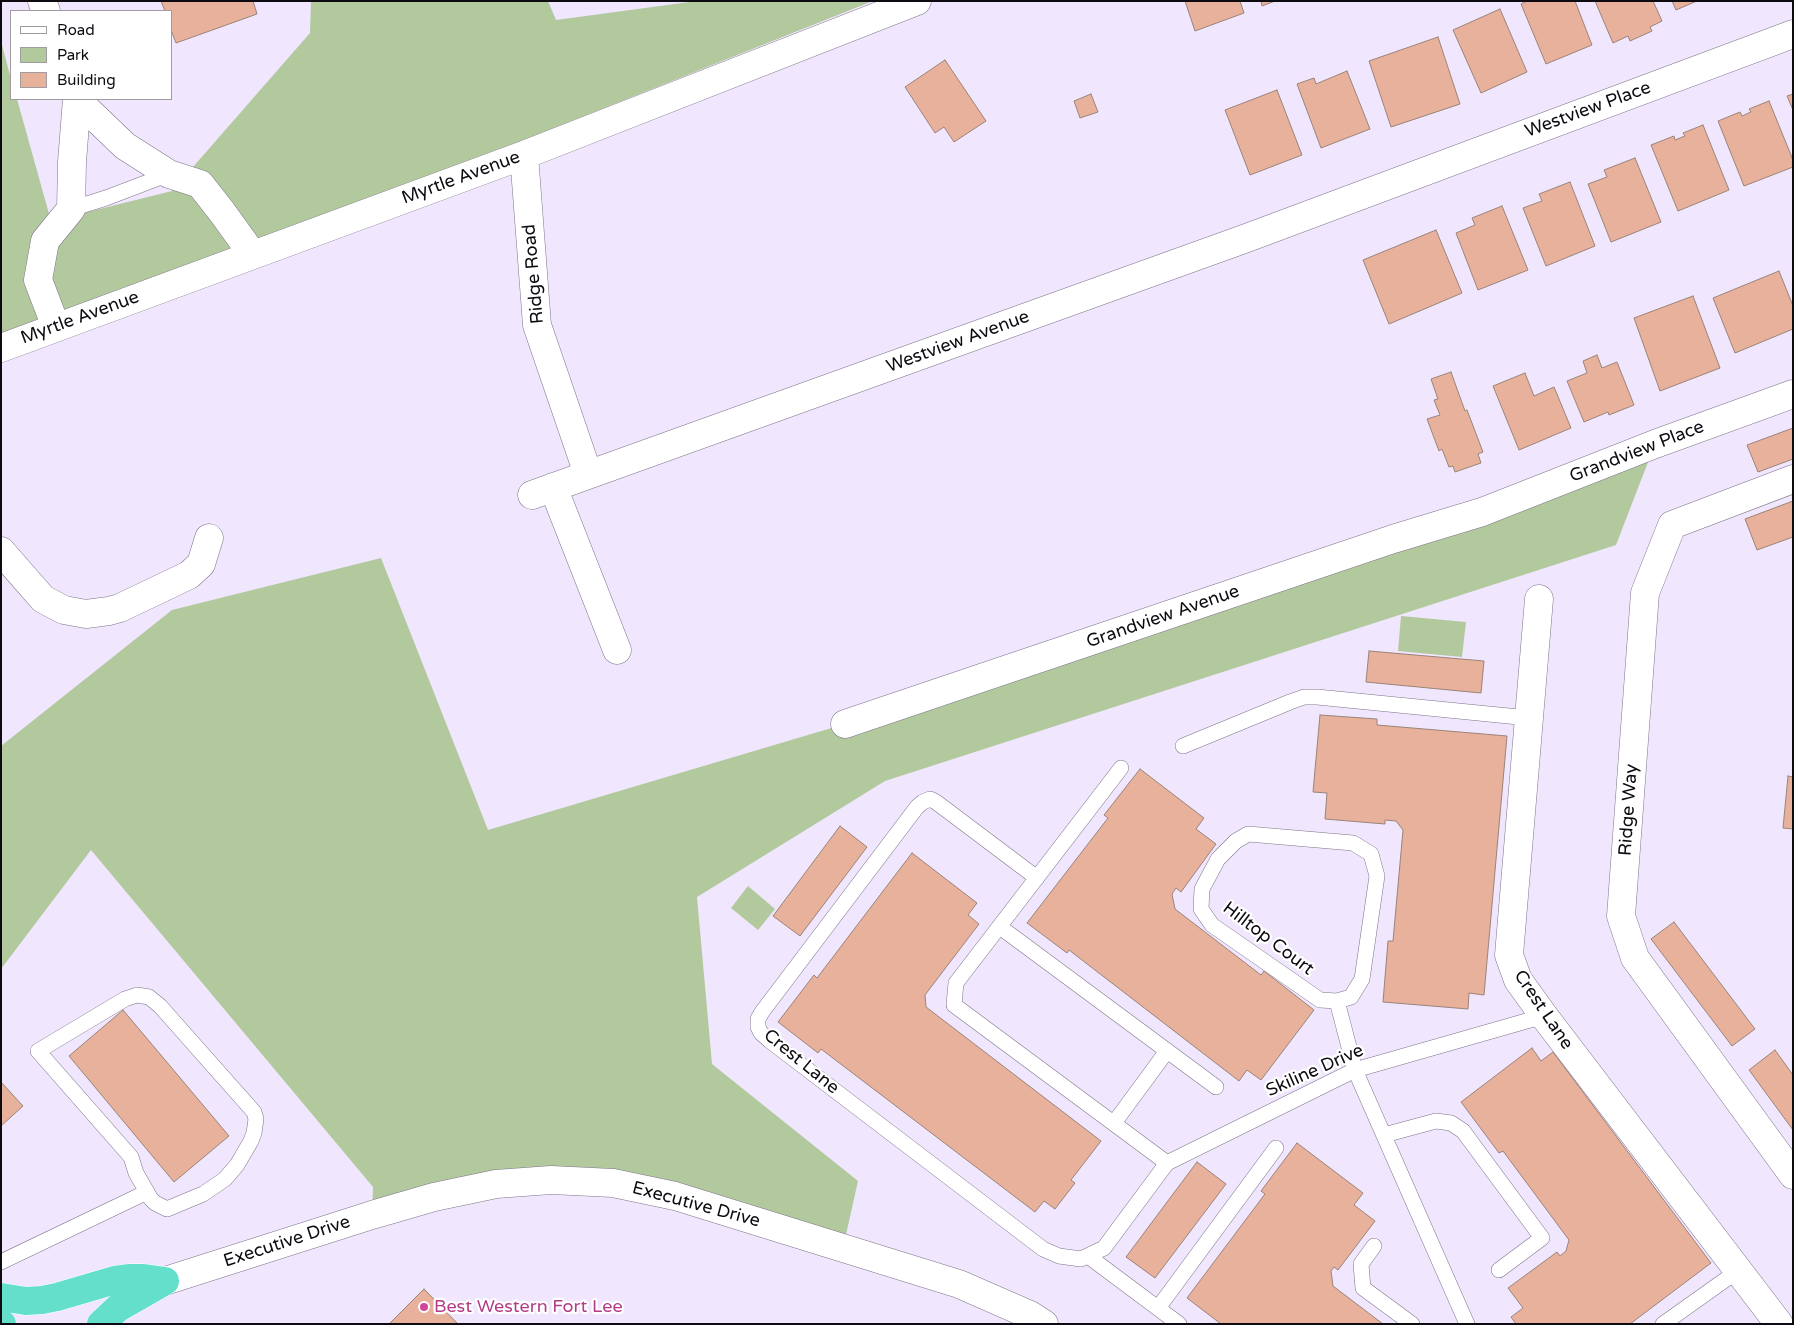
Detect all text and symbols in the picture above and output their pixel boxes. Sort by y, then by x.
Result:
legend [10,10,172,100]
text: Road [57,21,95,39]
text: Park [57,46,89,64]
text: Building [57,71,116,89]
street label: Westview Place [1522,77,1654,143]
street label: Myrtle Avenue [399,147,523,209]
street label: Ridge Road [519,223,549,325]
street label: Myrtle Avenue [18,287,142,349]
street label: Westview Avenue [884,306,1032,378]
street label: Grandview Place [1567,416,1707,488]
street label: Grandview Avenue [1084,581,1242,653]
street label: Ridge Way [1615,763,1643,857]
street label: Hilltop Court [1218,898,1318,980]
street label: Crest Lane [1509,966,1577,1054]
street label: Crest Lane [759,1025,843,1099]
street label: Skiline Drive [1263,1040,1367,1102]
street label: Executive Drive [630,1178,762,1232]
street label: Executive Drive [221,1211,353,1273]
place label: Best Western Fort Lee [434,1296,623,1318]
marker: Best Western Fort Lee [418,1301,430,1313]

